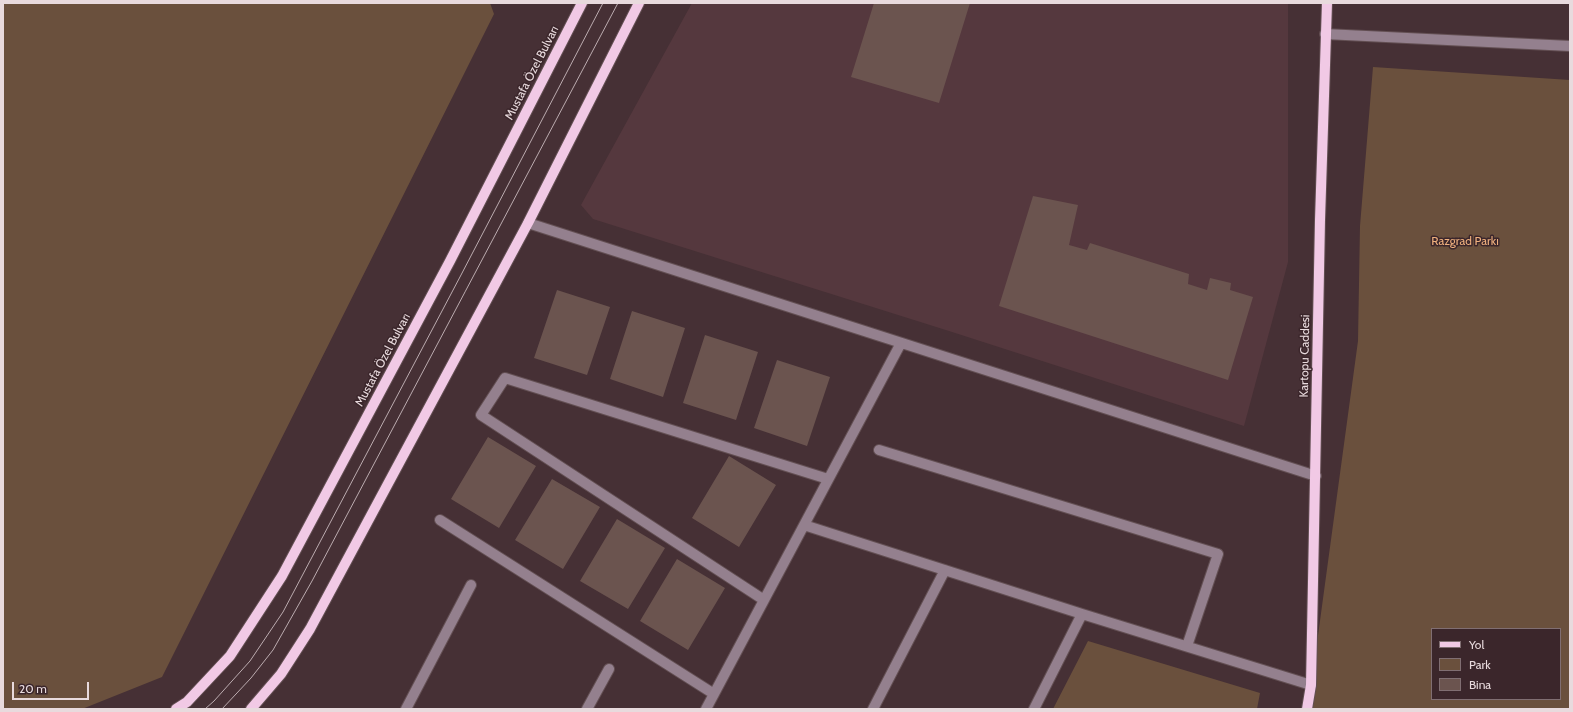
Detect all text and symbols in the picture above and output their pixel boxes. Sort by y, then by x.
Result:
street label: Mustafa Özel Bulvarı [502,24,562,122]
park label: Razgrad Parkı [1431,234,1499,248]
street label: Mustafa Özel Bulvarı [352,311,414,409]
street label: Kartopu Caddesi [1297,315,1313,397]
legend [1431,628,1561,700]
text: Yol [1469,637,1484,652]
text: Park [1469,657,1491,672]
scale bar [14,674,91,700]
text: Bina [1469,677,1491,692]
text: 20 m [19,681,47,696]

